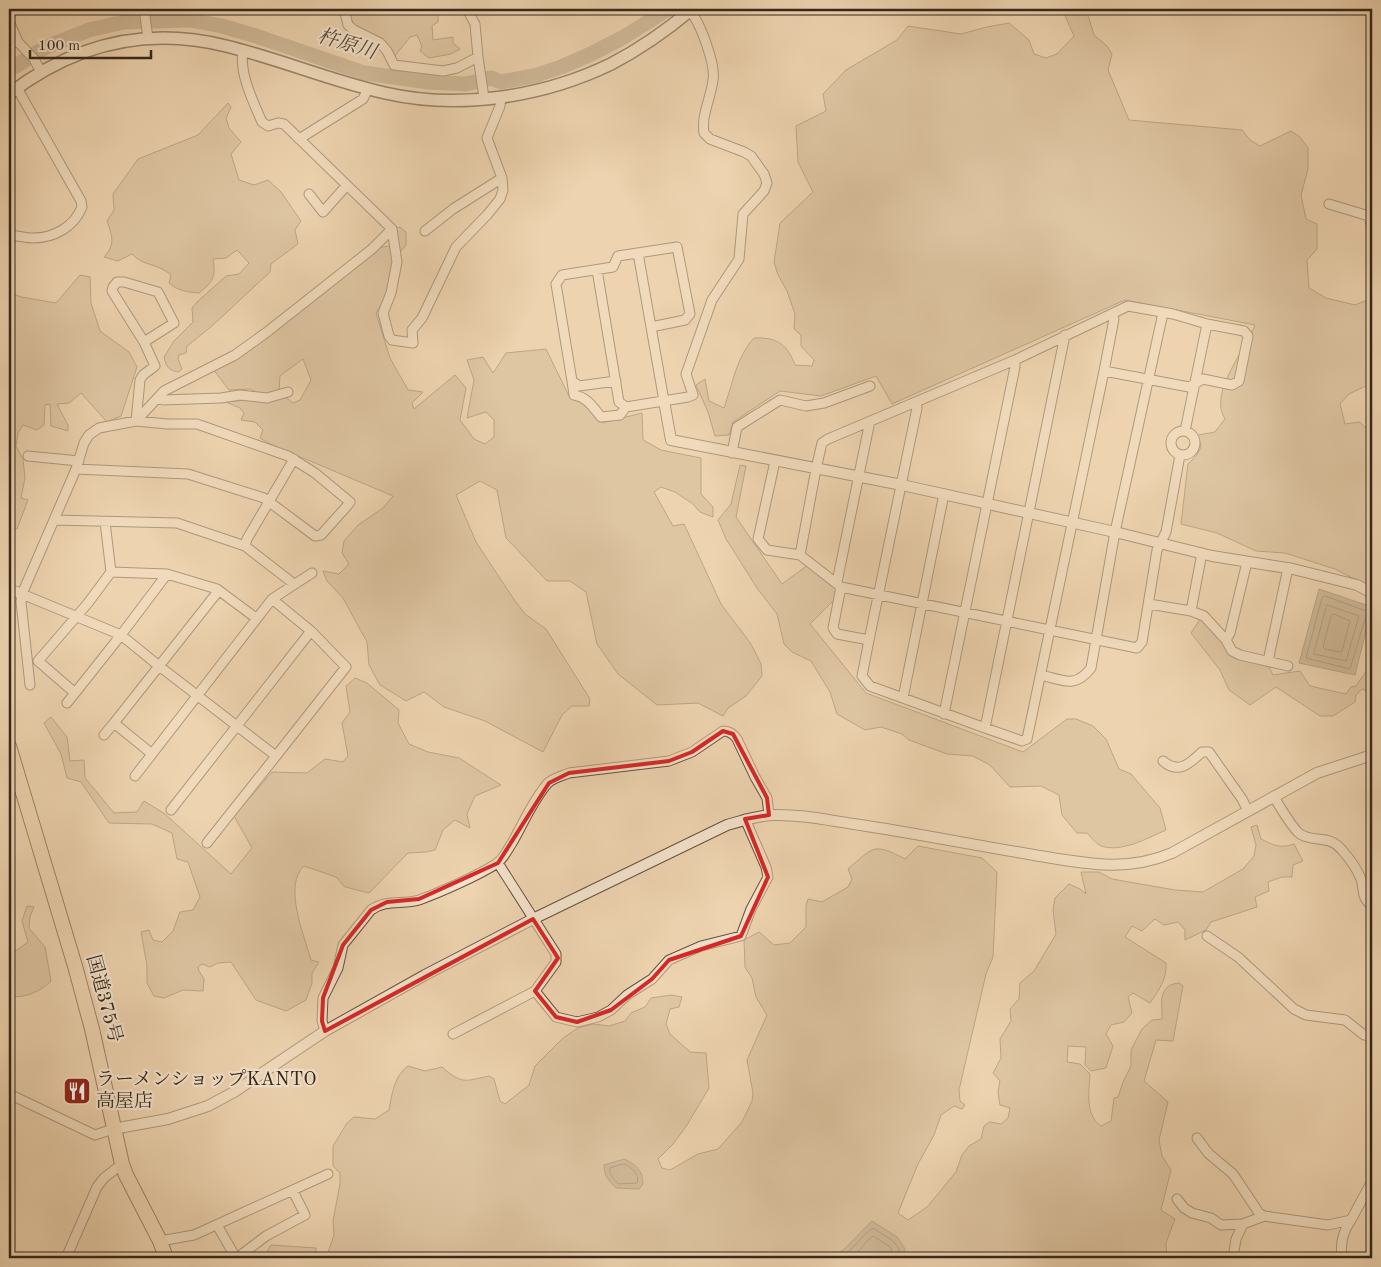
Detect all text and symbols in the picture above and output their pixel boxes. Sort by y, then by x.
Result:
water label: 杵原川 [315,25,381,64]
scale bar [30,28,151,60]
text: 100 m [38,39,80,54]
street label: 国道375号 [82,953,126,1045]
place label: ラーメンショップKANTO 高屋店 [96,1069,317,1112]
restaurant icon: ラーメンショップKANTO 高屋店 [62,1076,92,1106]

